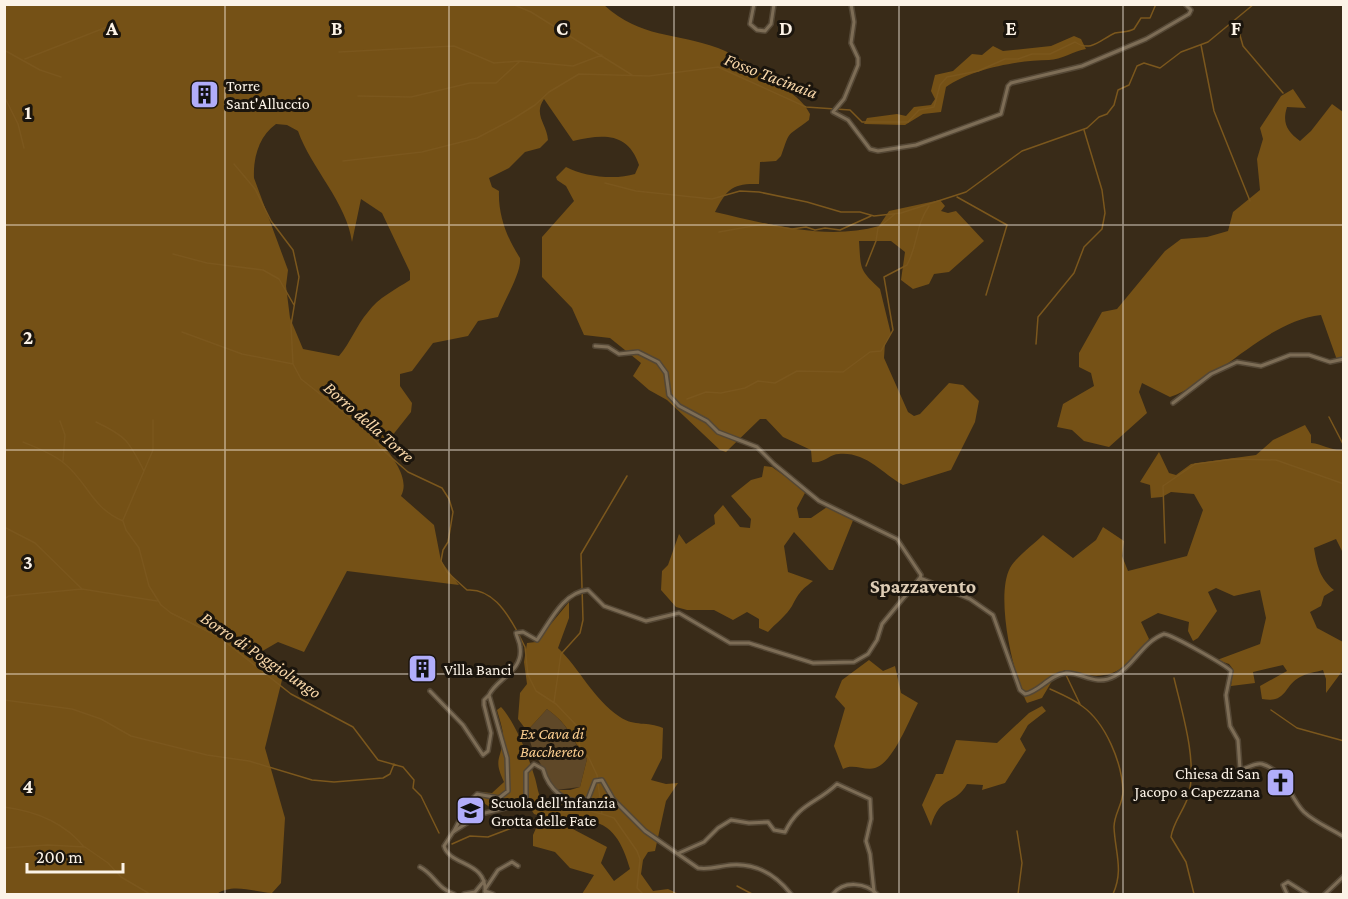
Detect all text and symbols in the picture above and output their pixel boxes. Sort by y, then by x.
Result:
text: A [105,17,119,39]
text: B [331,17,343,39]
text: C [556,17,568,39]
text: D [779,17,793,39]
text: E [1005,17,1017,39]
text: F [1231,17,1242,39]
water label: Fosso Tacinaia [722,49,821,103]
place label: Torre Sant'Alluccio [226,77,310,112]
building icon: Torre Sant'Alluccio [189,78,221,110]
text: 1 [24,101,32,123]
text: 2 [23,326,33,348]
water label: Borro della Torre [320,378,418,467]
text: 3 [23,551,33,573]
district label: Spazzavento [870,575,976,597]
water label: Borro di Poggiolungo [197,607,325,703]
building icon: Villa Banci [407,653,439,685]
place label: Villa Banci [444,661,511,678]
park label: Ex Cava di Bacchereto [520,725,585,760]
place label: Chiesa di San Jacopo a Capezzana [1132,765,1261,801]
church icon: Chiesa di San Jacopo a Capezzana [1265,766,1297,798]
text: 4 [23,775,34,797]
place label: Scuola dell'infanzia Grotta delle Fate [491,794,616,829]
school or university icon: Scuola dell'infanzia Grotta delle Fate [454,795,486,827]
scale bar [27,836,123,874]
text: 200 m [36,847,83,867]

